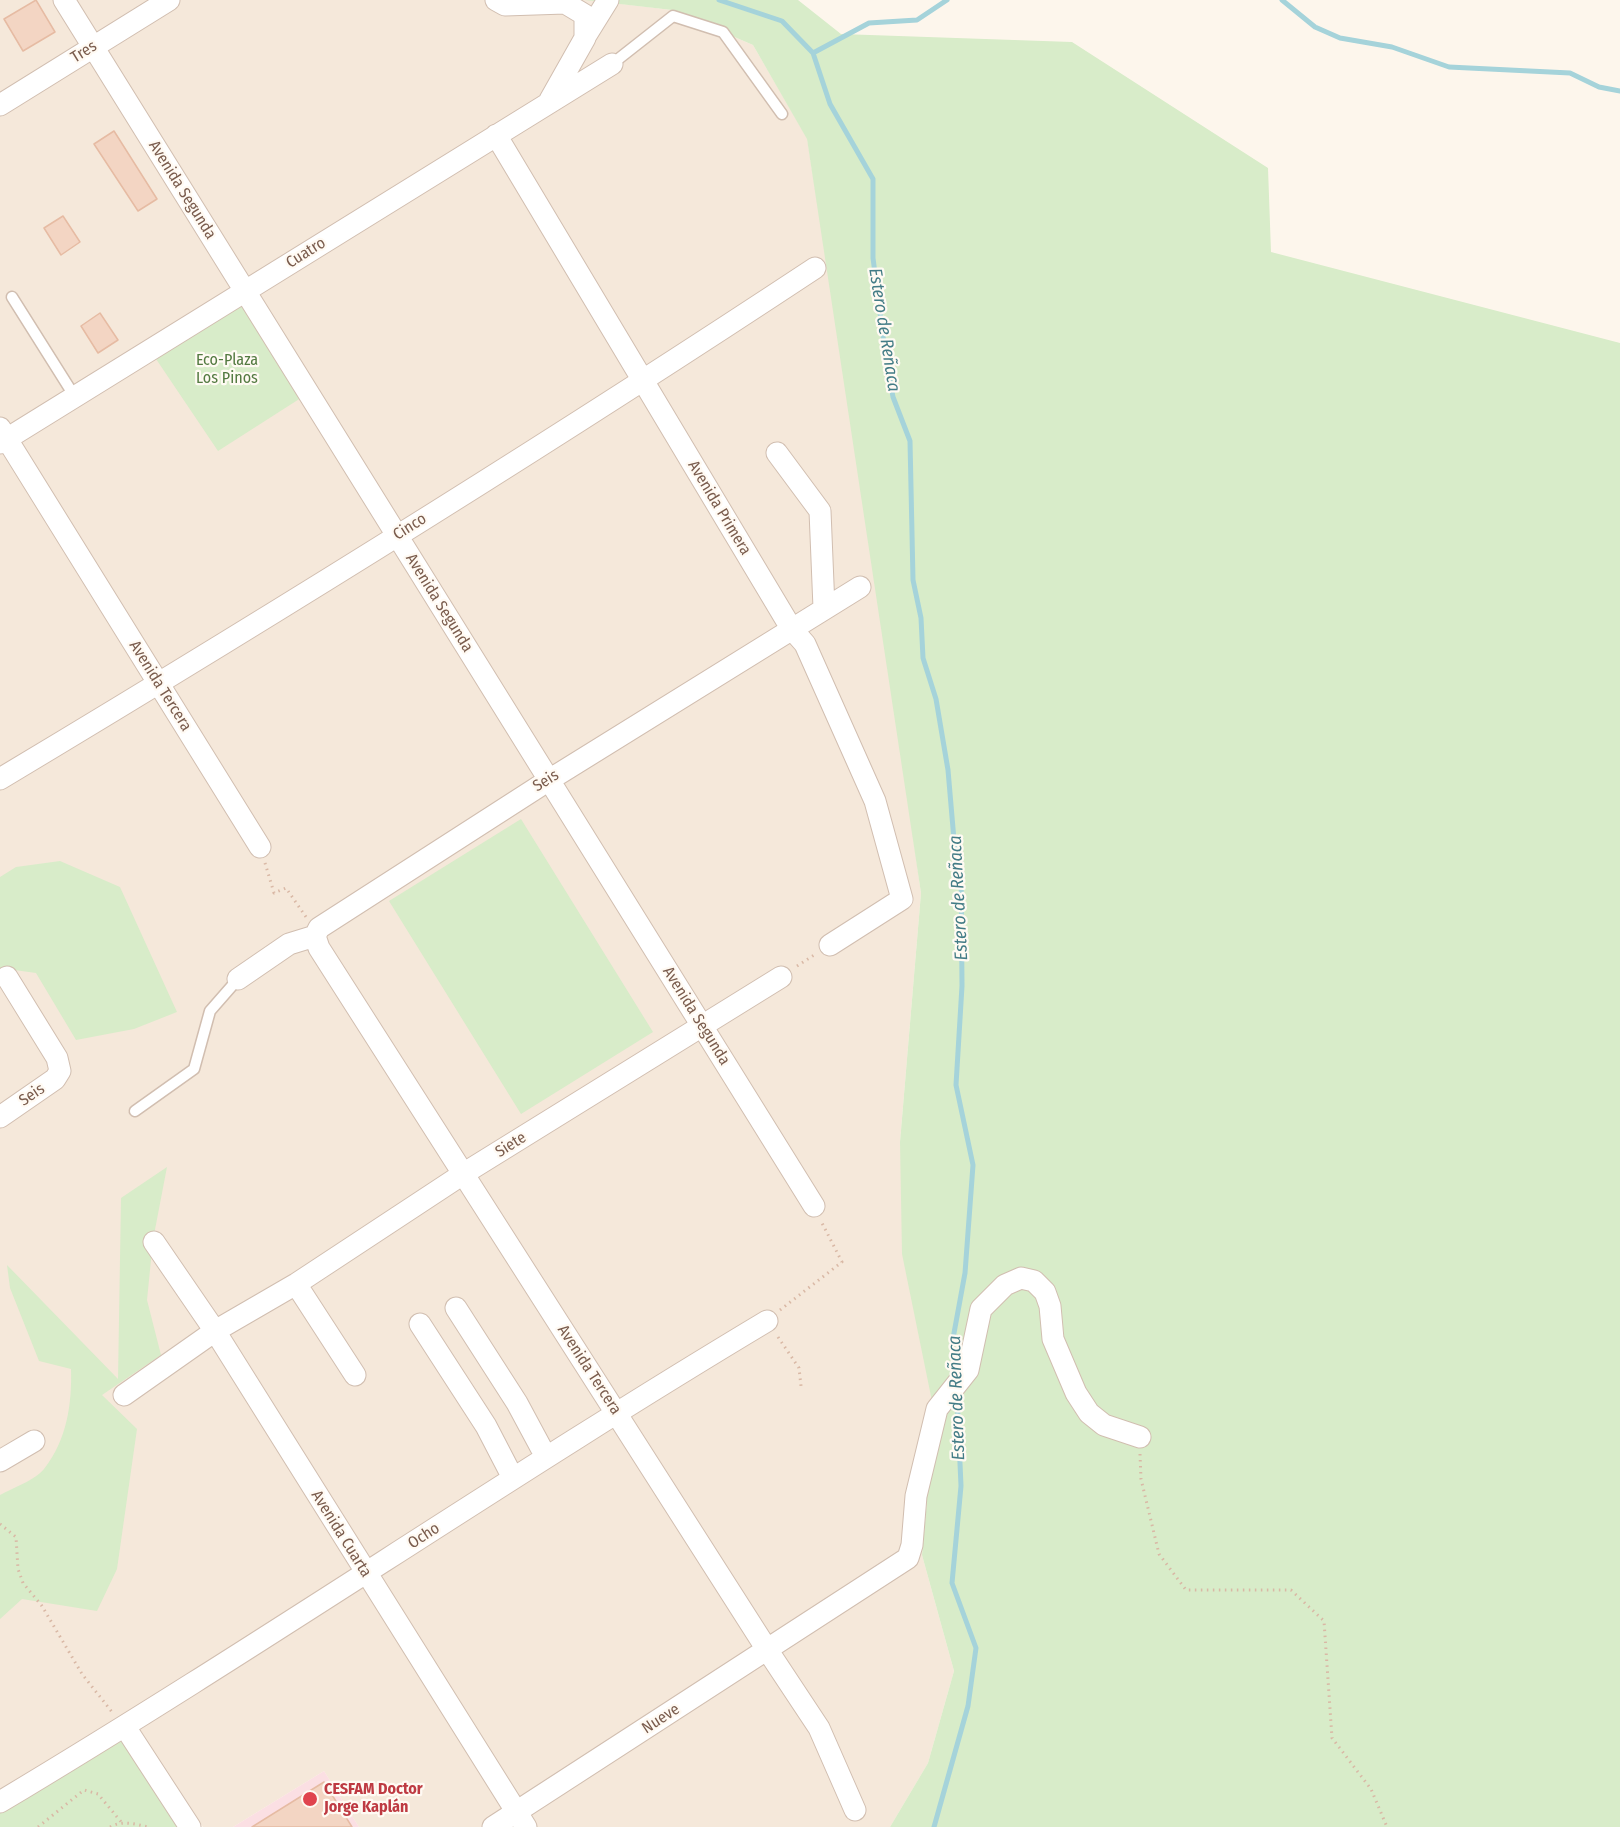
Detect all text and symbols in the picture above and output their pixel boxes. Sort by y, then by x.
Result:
street label: Tres [68,37,100,67]
street label: Avenida Segunda [144,137,220,243]
street label: Cuatro [283,234,329,272]
water label: Estero de Reñaca [864,267,904,393]
park label: Eco-Plaza Los Pinos [196,351,258,389]
street label: Avenida Primera [683,457,755,559]
street label: Cinco [390,509,430,545]
street label: Avenida Segunda [401,550,477,656]
street label: Avenida Tercera [125,637,195,735]
street label: Seis [530,766,562,796]
water label: Estero de Reñaca [945,835,973,961]
street label: Avenida Segunda [658,963,734,1069]
street label: Seis [16,1080,48,1110]
street label: Siete [492,1128,530,1162]
street label: Avenida Tercera [553,1322,625,1418]
water label: Estero de Reñaca [944,1335,970,1461]
street label: Avenida Cuarta [307,1487,375,1581]
street label: Ocho [405,1519,443,1553]
street label: Nueve [639,1700,683,1738]
place label: CESFAM Doctor Jorge Kaplán [324,1780,423,1818]
marker: CESFAM Doctor Jorge Kaplán [301,1790,319,1808]

